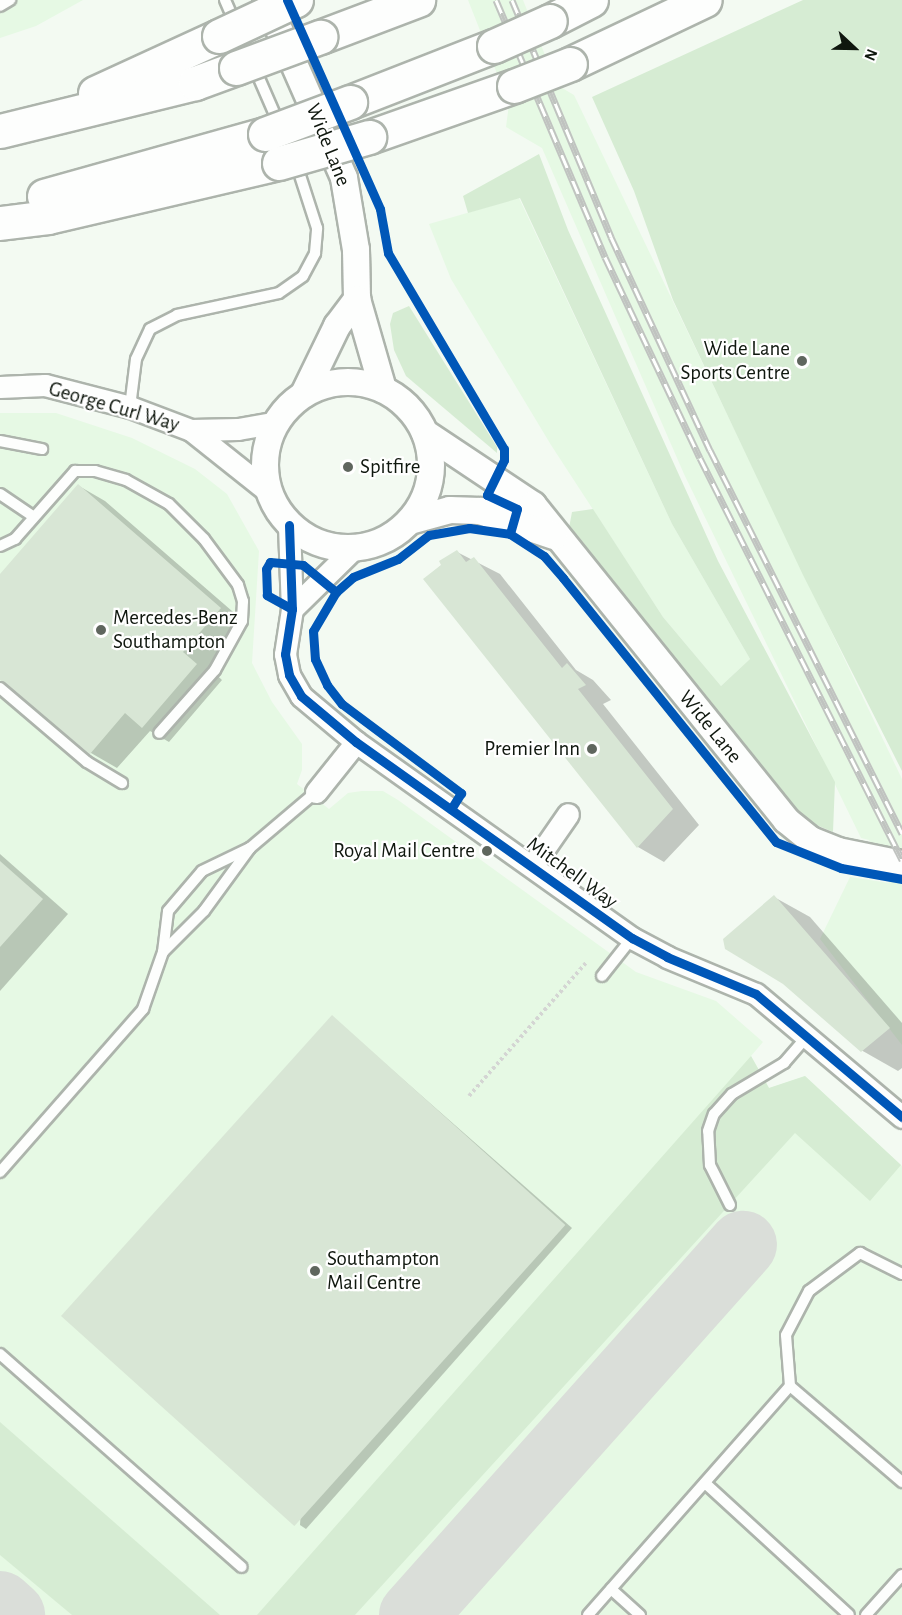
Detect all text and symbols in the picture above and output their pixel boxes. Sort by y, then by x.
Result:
north arrow [824,18,884,78]
text: N [861,47,880,63]
street label: Wide Lane [300,100,356,190]
place label: Wide Lane Sports Centre [680,336,790,386]
marker: Wide Lane Sports Centre [795,354,809,368]
street label: George Curl Way [46,376,182,438]
place label: Spitfire [360,454,420,480]
marker: Spitfire [341,460,355,474]
place label: Mercedes-Benz Southampton [113,605,238,655]
marker: Mercedes-Benz Southampton [94,623,108,637]
street label: Wide Lane [673,685,747,769]
place label: Premier Inn [484,736,580,762]
marker: Premier Inn [585,742,599,756]
street label: Mitchell Way [521,831,623,915]
place label: Royal Mail Centre [333,838,475,864]
marker: Royal Mail Centre [480,844,494,858]
place label: Southampton Mail Centre [327,1246,439,1296]
marker: Southampton Mail Centre [308,1264,322,1278]

